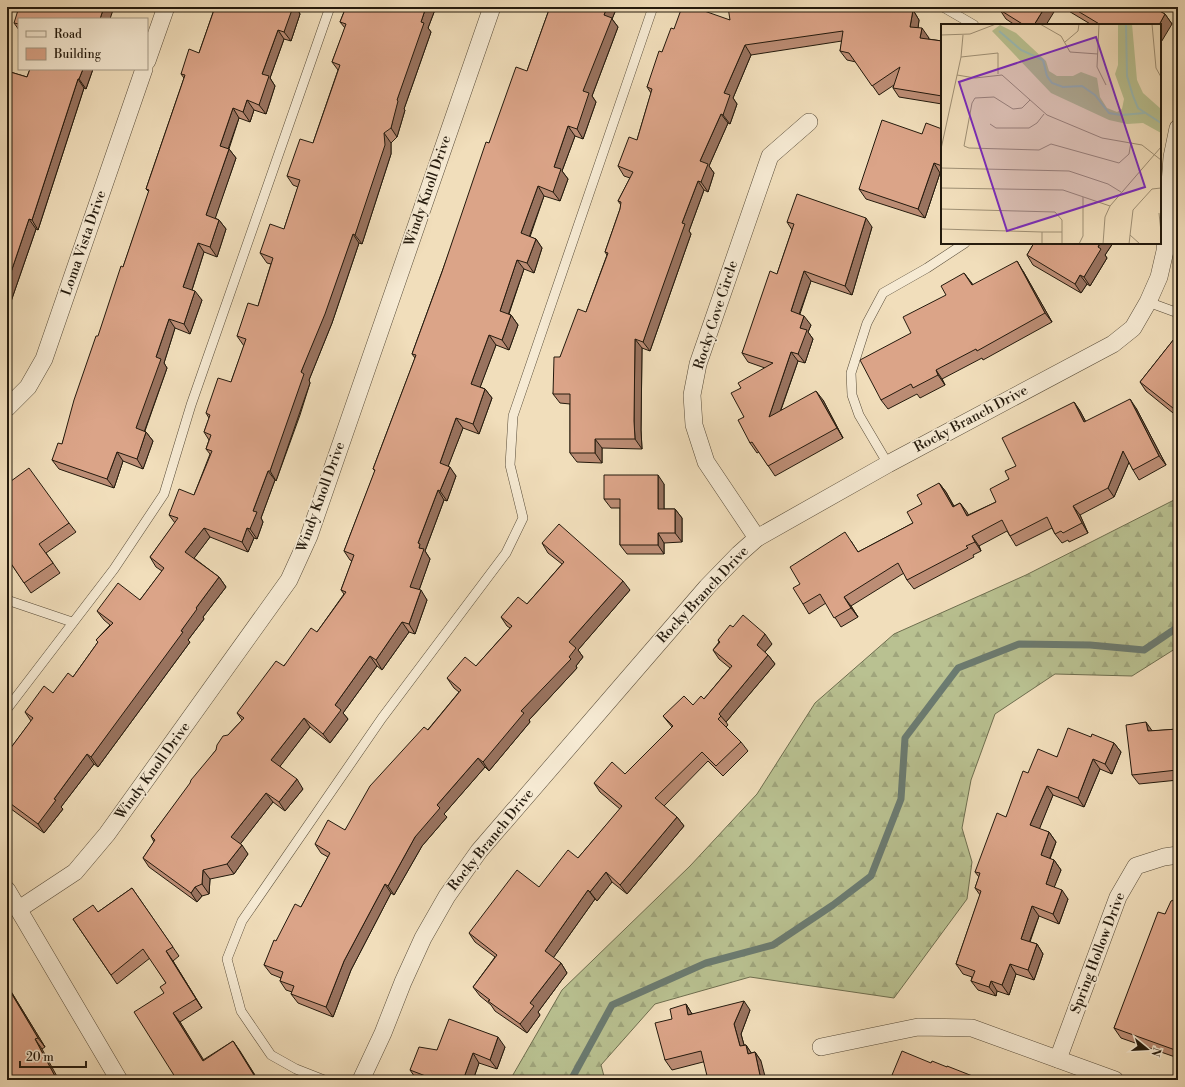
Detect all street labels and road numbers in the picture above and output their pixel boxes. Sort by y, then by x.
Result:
street label: Windy Knoll Drive [400,133,455,250]
street label: Loma Vista Drive [58,188,110,298]
street label: Rocky Cove Circle [690,258,742,372]
street label: Rocky Branch Drive [911,381,1031,457]
street label: Windy Knoll Drive [292,439,349,556]
street label: Rocky Branch Drive [653,543,753,647]
street label: Windy Knoll Drive [111,719,194,824]
street label: Rocky Branch Drive [444,785,538,895]
street label: Spring Hollow Drive [1067,890,1129,1016]

